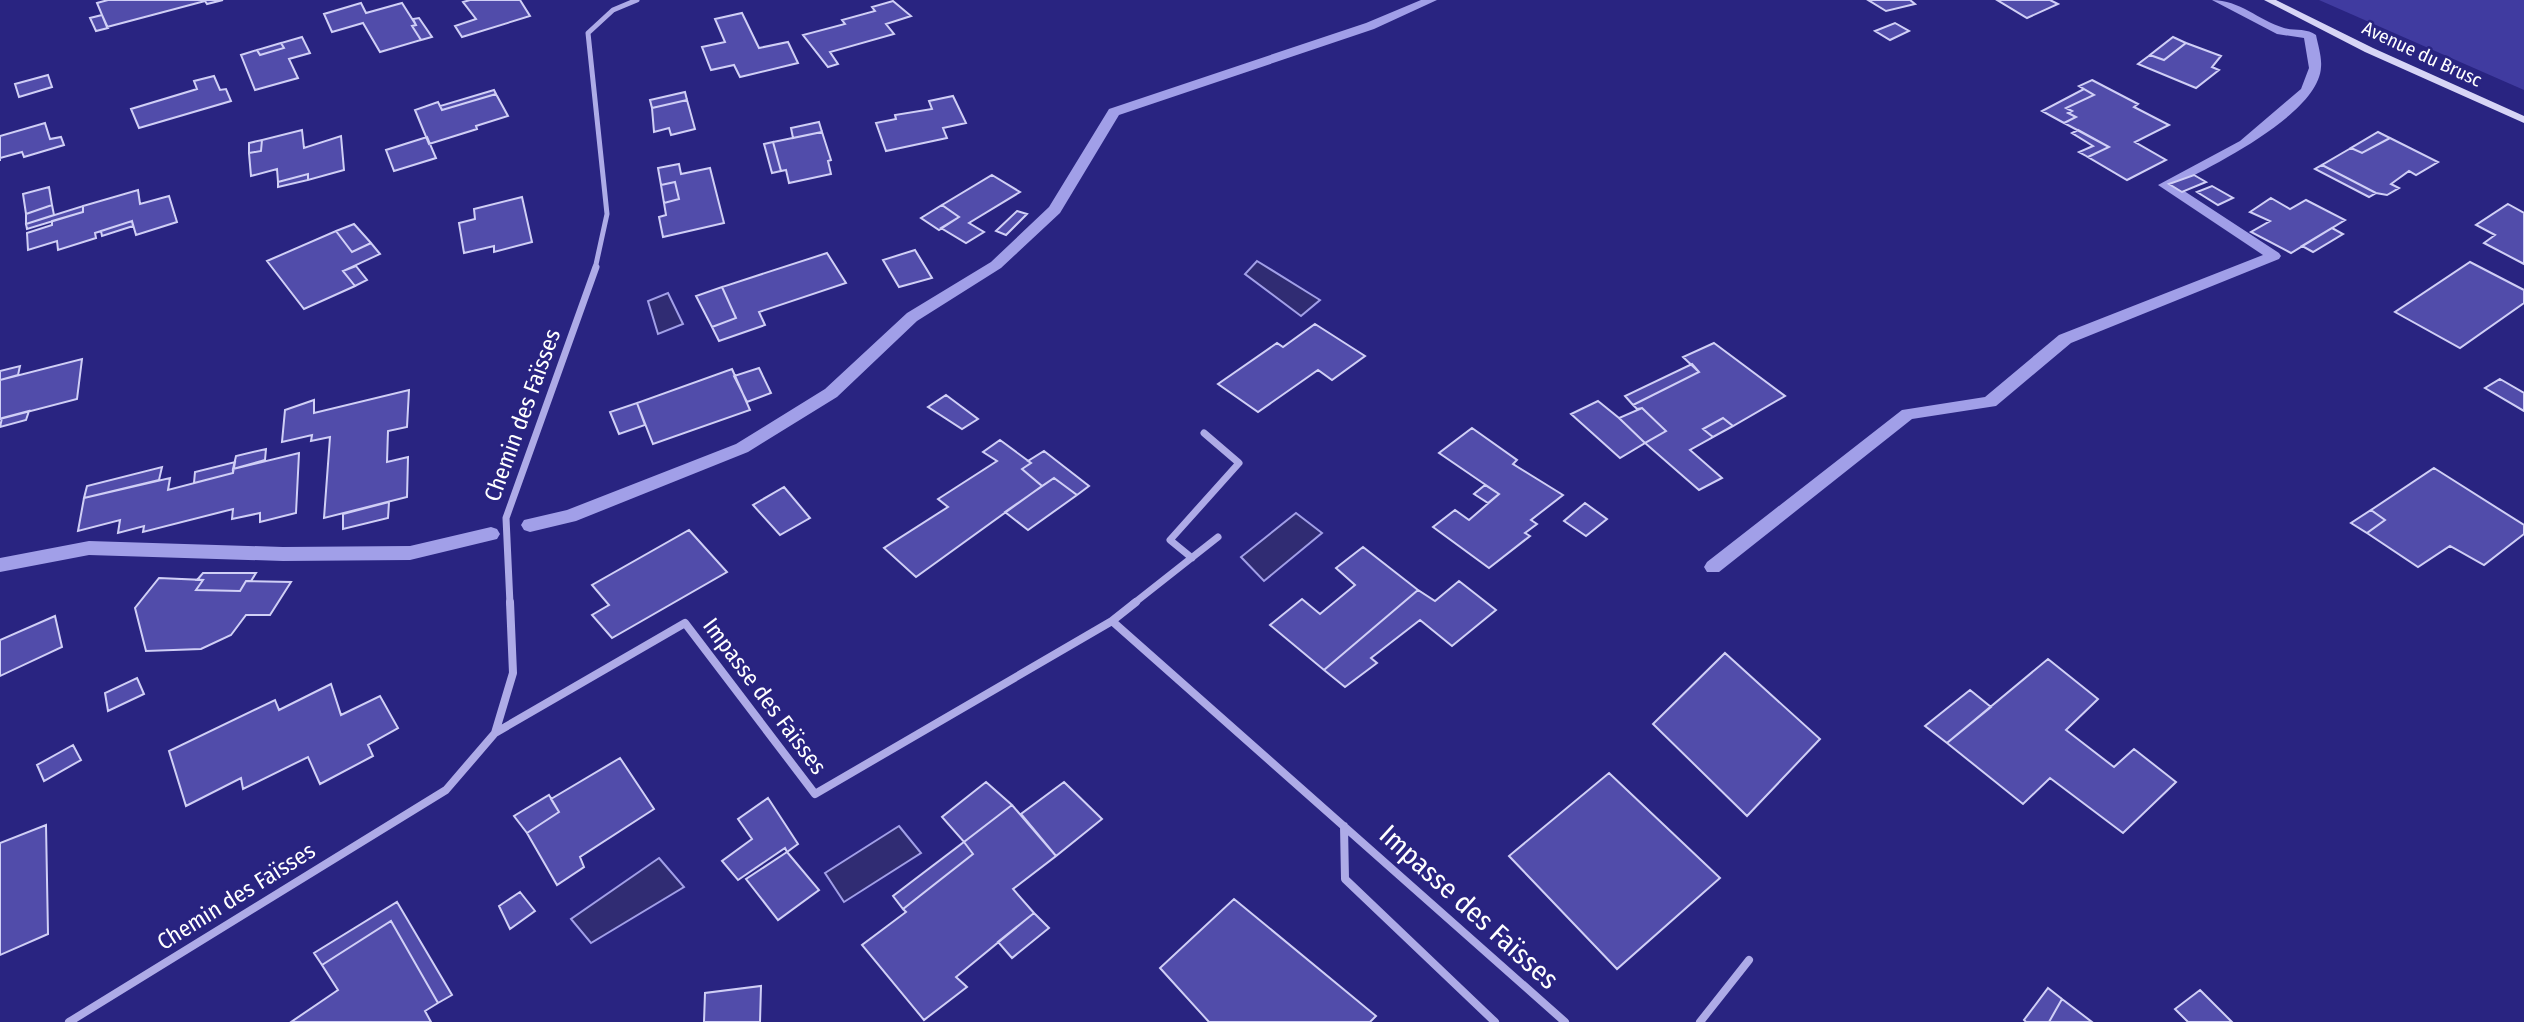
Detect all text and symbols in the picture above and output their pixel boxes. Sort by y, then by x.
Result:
street label: Avenue du Brusc [2359,16,2485,92]
street label: Chemin des Faïsses [478,325,566,505]
street label: Impasse des Faïsses [697,612,833,780]
street label: Impasse des Faïsses [1373,818,1565,996]
street label: Chemin des Faïsses [152,836,320,956]

